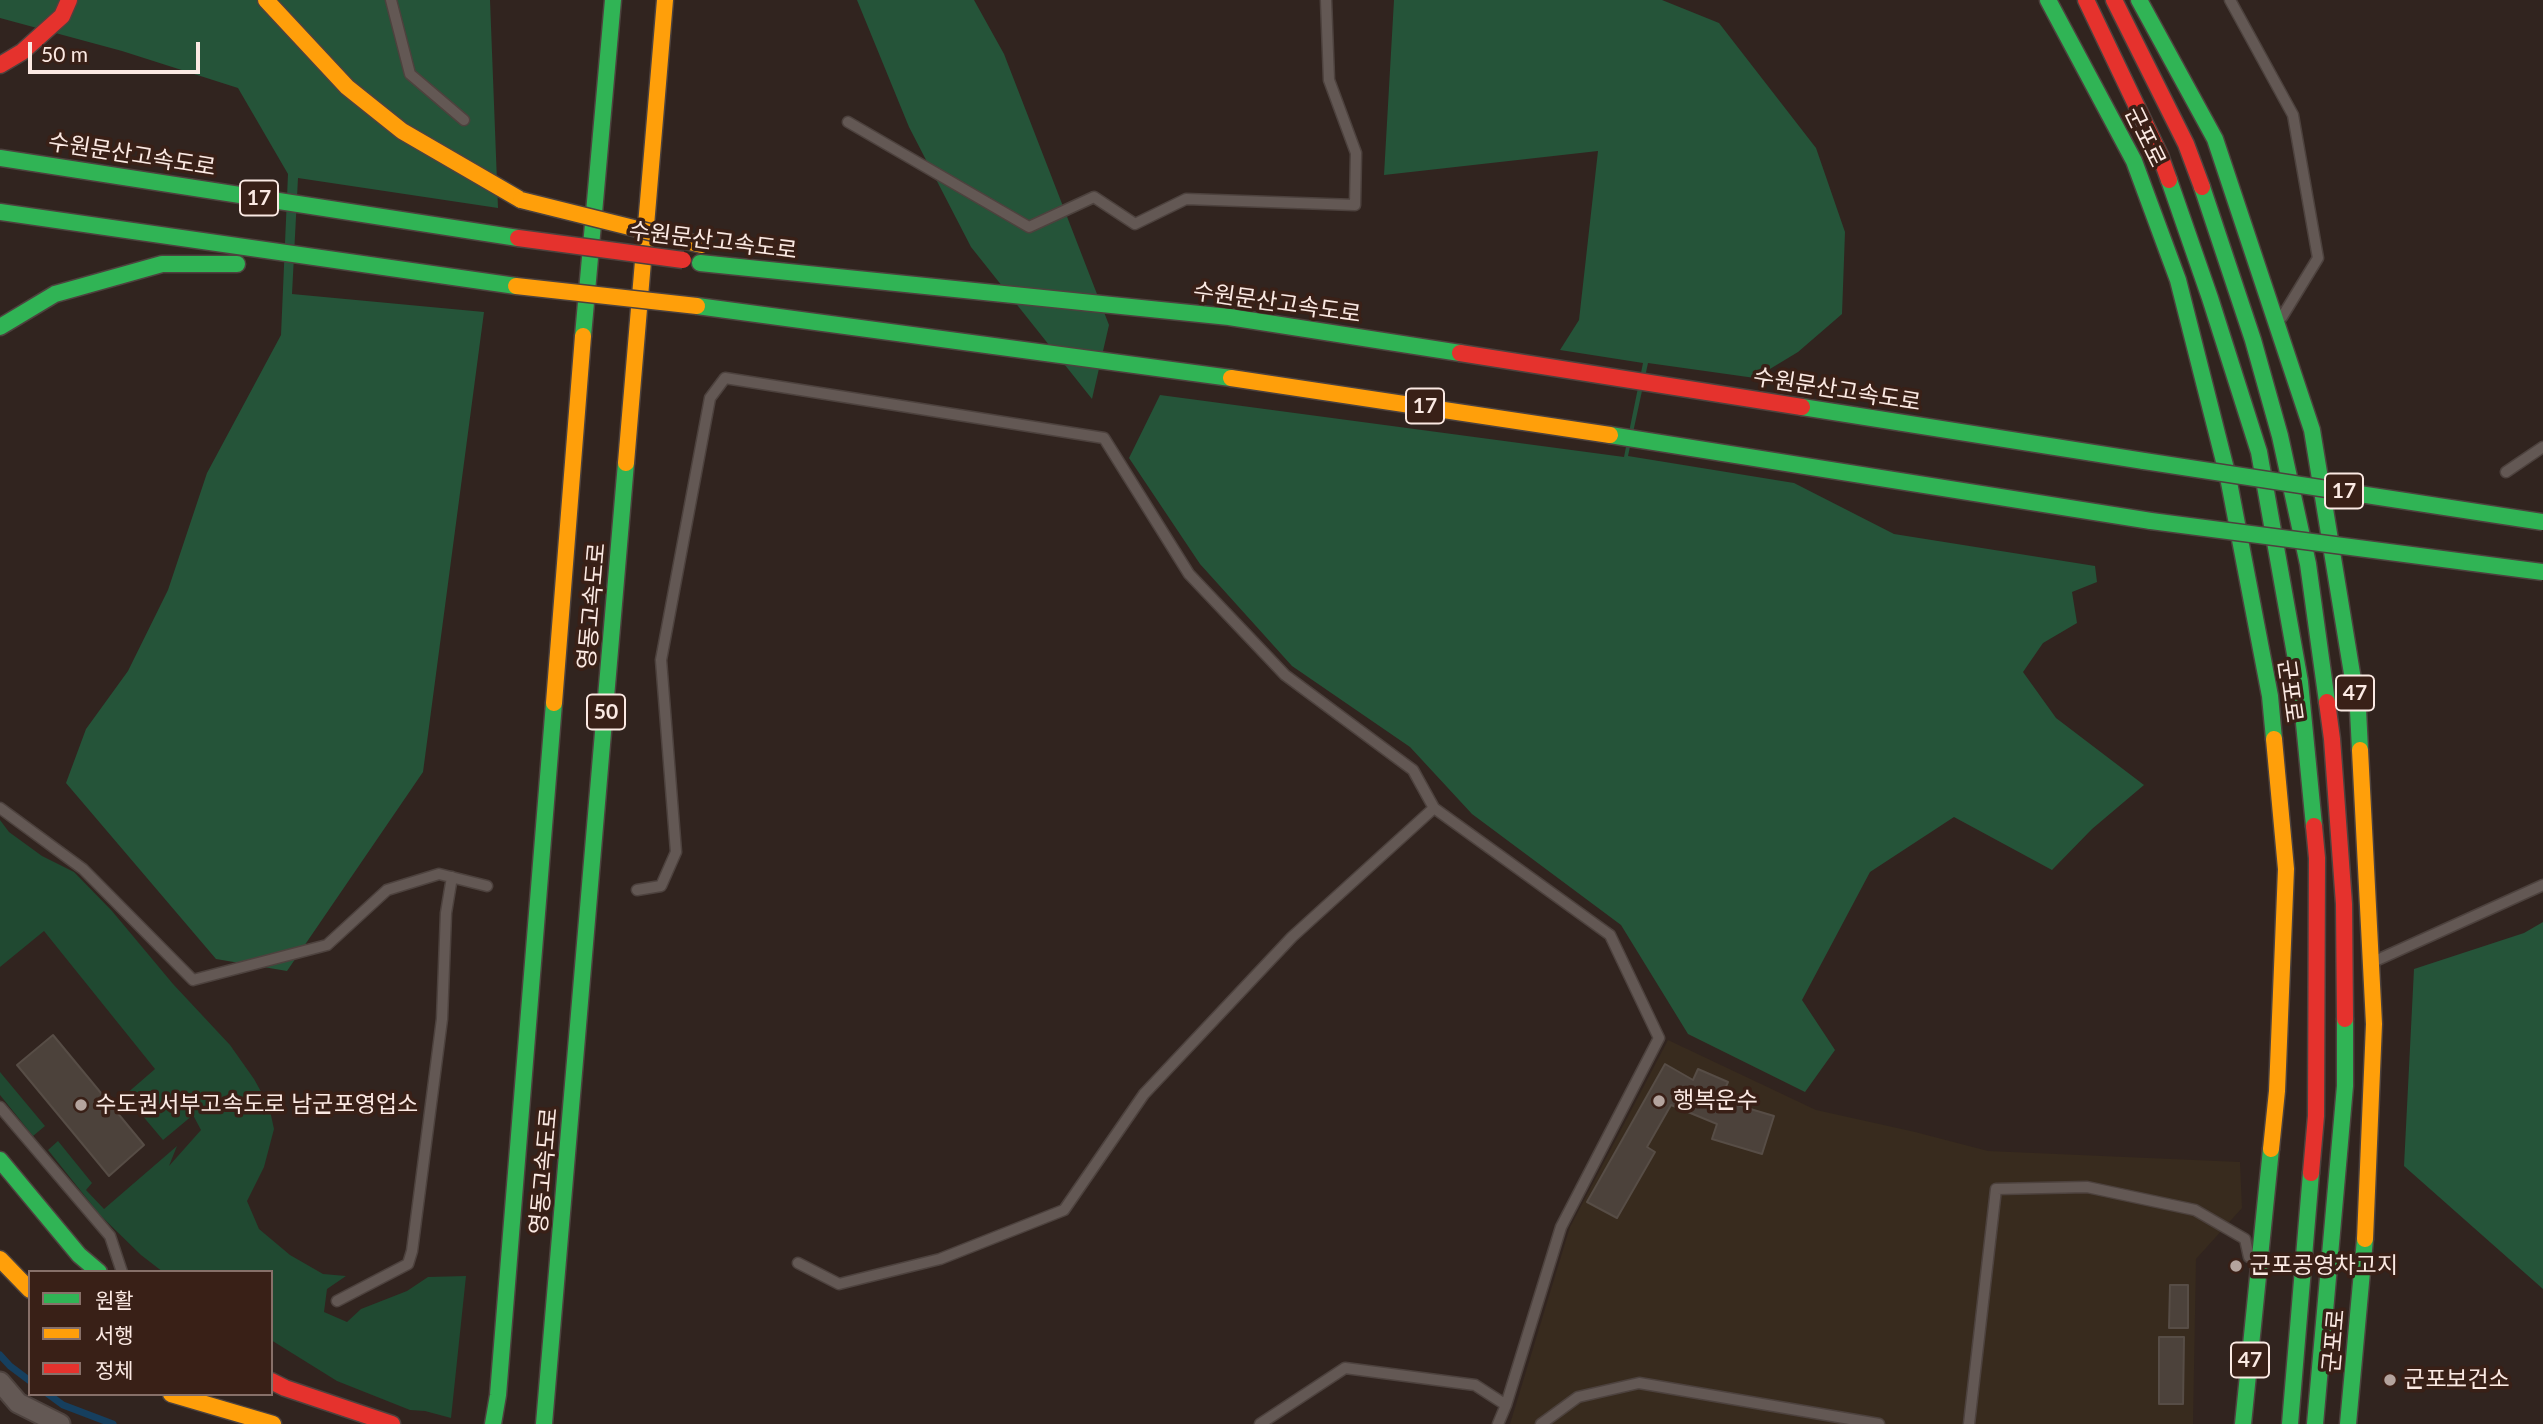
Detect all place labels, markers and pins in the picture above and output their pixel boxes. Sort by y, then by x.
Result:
place label: 행복운수 [1673,1087,1758,1115]
place label: 수도권서부고속도로 남군포영업소 [95,1091,418,1119]
marker: 행복운수 [1651,1093,1667,1109]
marker: 수도권서부고속도로 남군포영업소 [73,1097,89,1113]
place label: 군포공영차고지 [2250,1252,2398,1280]
marker: 군포공영차고지 [2228,1258,2244,1274]
place label: 군포보건소 [2404,1366,2510,1394]
marker: 군포보건소 [2382,1372,2398,1388]

